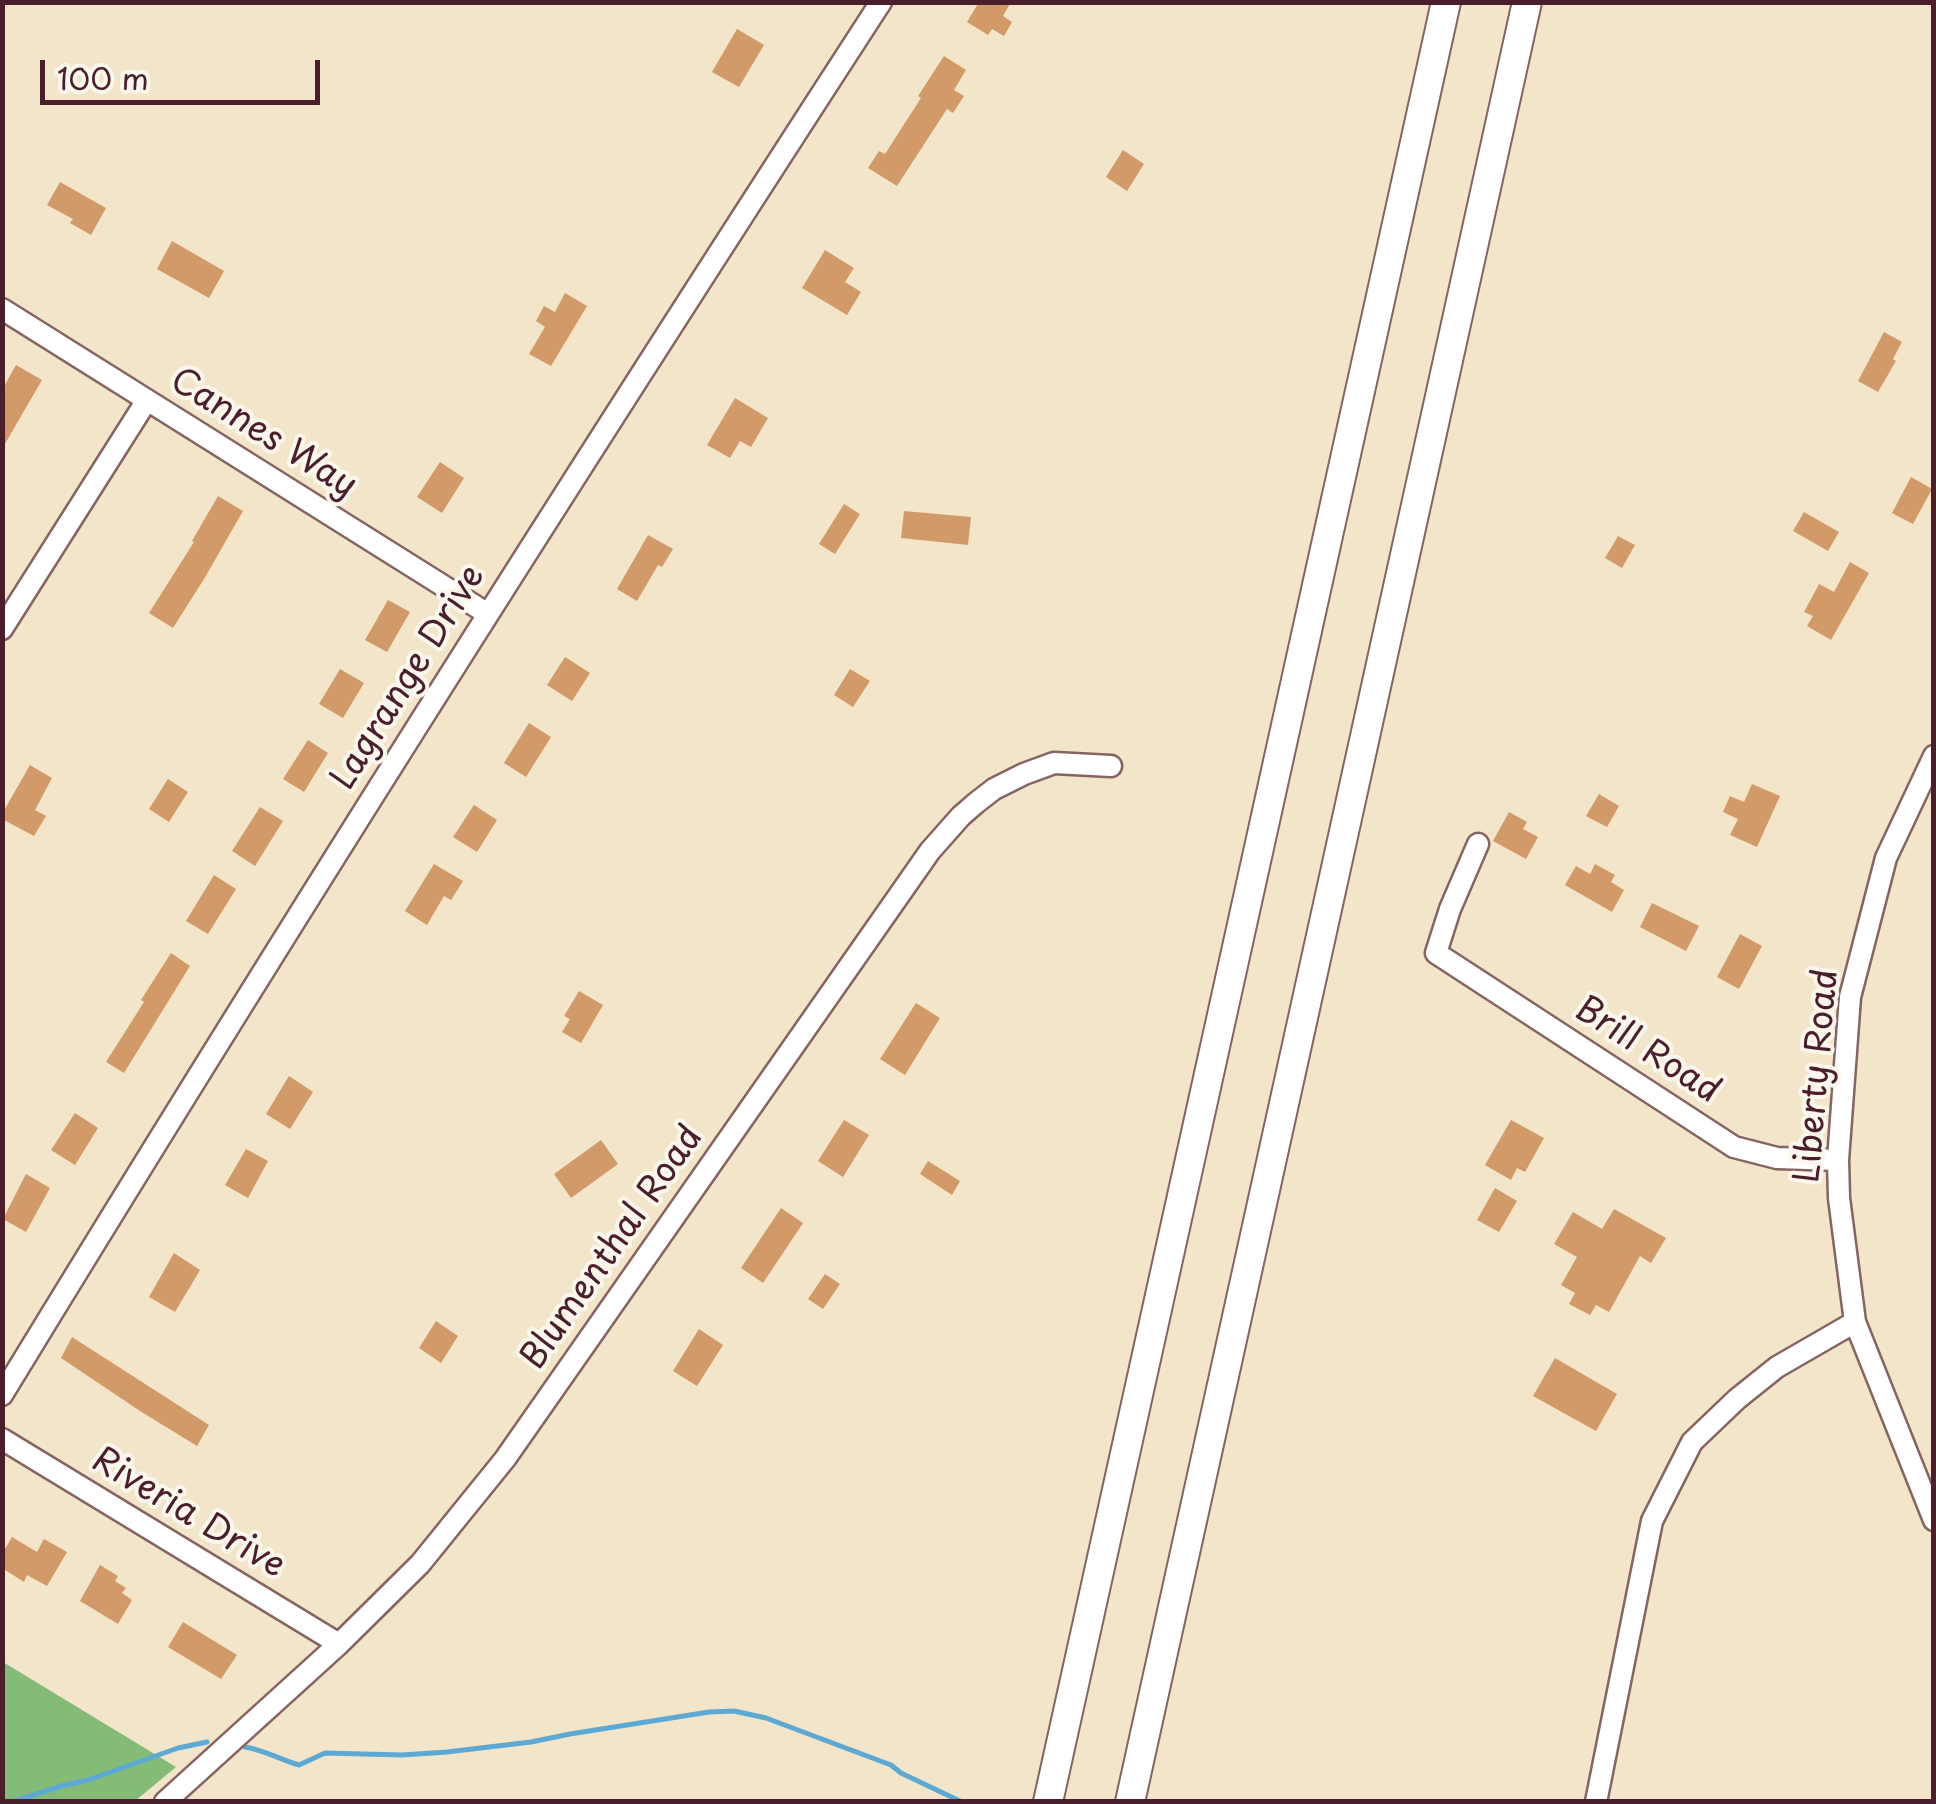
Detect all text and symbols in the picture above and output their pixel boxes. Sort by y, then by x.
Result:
scale bar [45,40,325,102]
text: 100 m [57,55,149,100]
street label: Cannes Way [162,360,364,508]
street label: Lagrange Drive [323,558,495,798]
street label: Liberty Road [1788,967,1848,1185]
street label: Brill Road [1567,989,1727,1113]
street label: Blumenthal Road [513,1118,713,1378]
street label: Riveria Drive [84,1440,292,1588]

